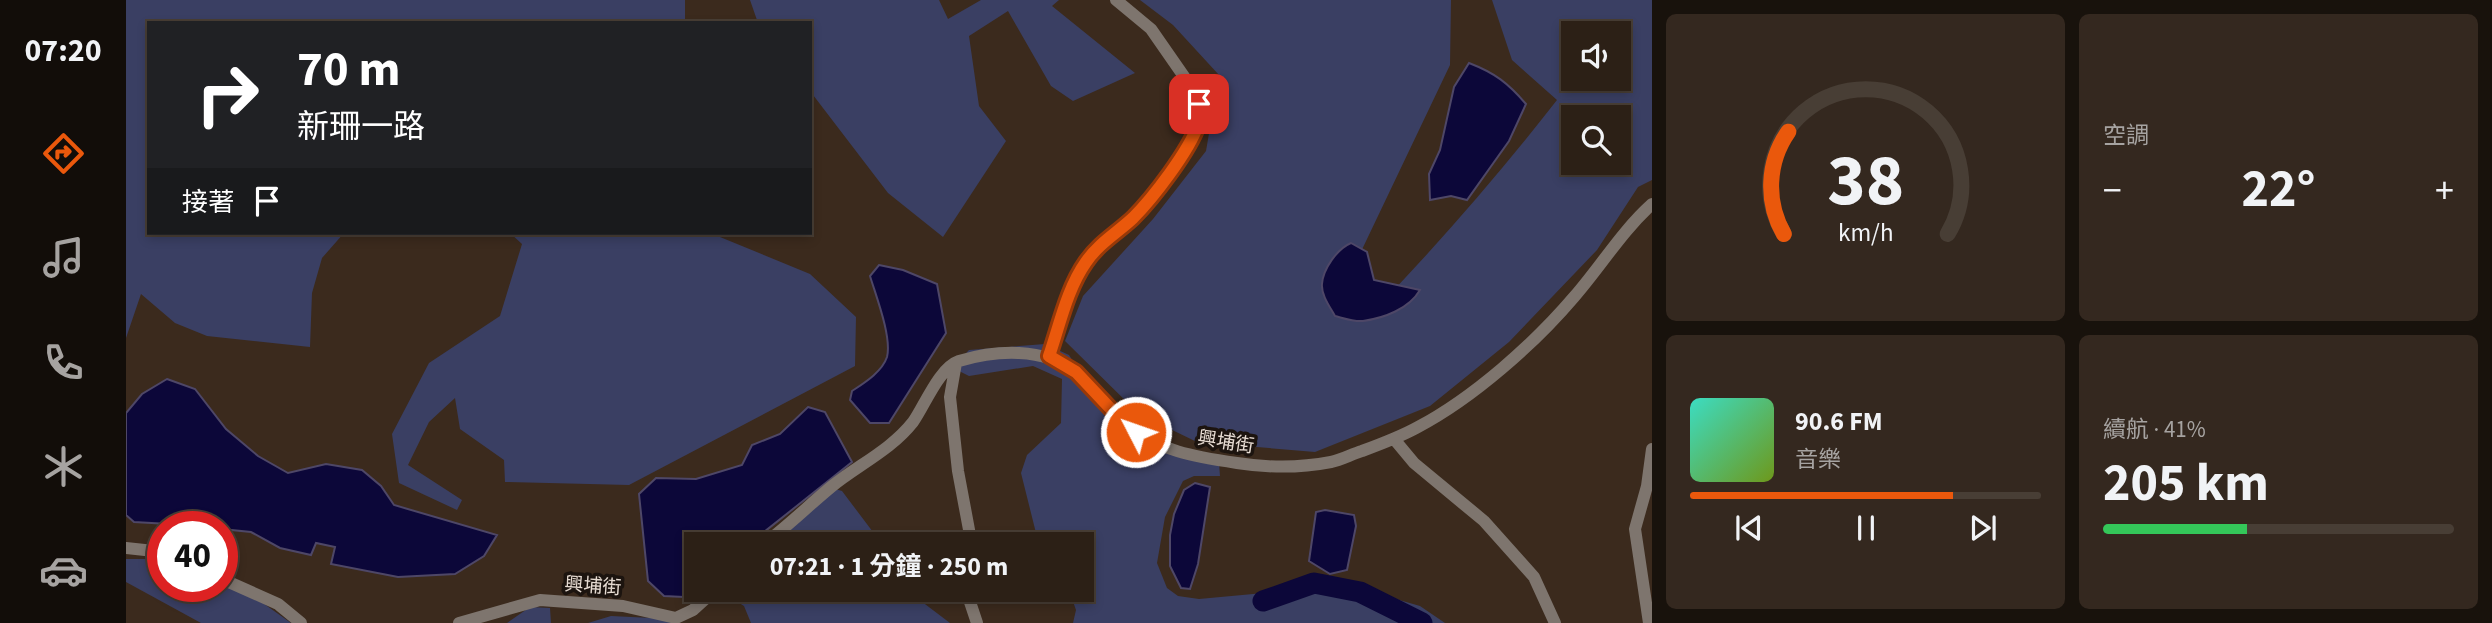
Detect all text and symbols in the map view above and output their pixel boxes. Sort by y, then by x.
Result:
map controls [1561,21,1631,175]
button: sound [1561,21,1631,91]
text: 07:20 [24,28,102,74]
text: 70 m [297,35,401,105]
icon: right [182,49,273,140]
pin [1169,74,1229,134]
icon: arrive [1180,85,1218,123]
text: 新珊一路 [297,104,425,150]
button: search [1561,105,1631,175]
text: 空調 [2103,119,2149,152]
icon: directions [39,129,88,178]
text: 38 [1827,129,1904,233]
text: 22° [2242,153,2315,227]
text: − [2103,164,2122,218]
text: + [2435,164,2454,218]
icon: arrive [248,182,286,220]
text: 接著 [182,184,234,221]
text: km/h [1838,214,1893,250]
icon: music [39,233,88,282]
icon: phone [39,338,88,387]
position arrow [1099,395,1173,469]
text: 90.6 FM [1795,403,1883,440]
text: 續航 · 41% [2103,413,2206,446]
street label: 興埔街 [1195,425,1256,460]
icon: climate [39,442,88,491]
text: 音樂 [1795,443,1841,476]
text: 205 km [2103,447,2269,521]
icon: previous [1730,509,1768,547]
icon: pause [1847,509,1885,547]
icon: next [1964,509,2002,547]
speed limit sign: 40 [147,511,238,602]
icon: car [39,546,88,595]
text: 07:21 · 1 分鐘 · 250 m [770,548,1008,585]
street label: 興埔街 [564,571,622,602]

